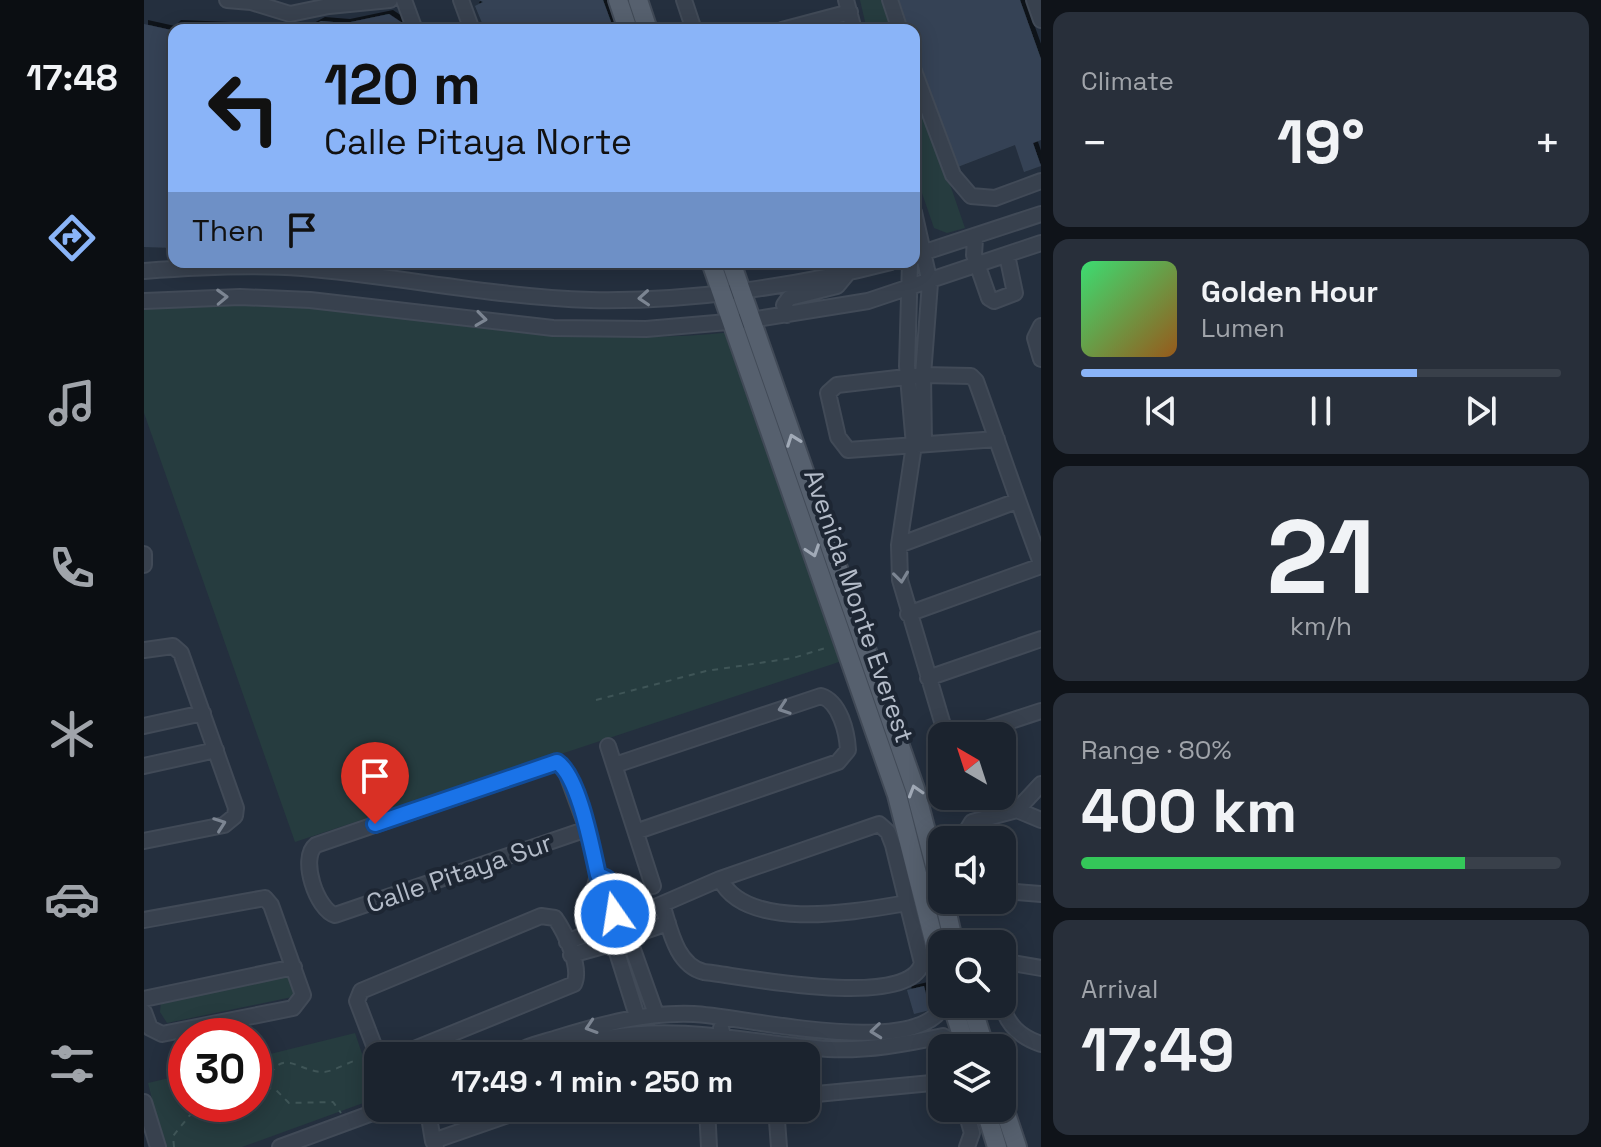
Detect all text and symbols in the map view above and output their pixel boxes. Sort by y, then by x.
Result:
text: 120 m [324,49,481,120]
text: 17:48 [26,55,118,101]
icon: left [192,56,296,160]
text: Climate [1081,64,1174,98]
text: 19° [1277,104,1365,181]
text: − [1081,115,1108,171]
text: + [1534,115,1561,171]
text: Calle Pitaya Norte [324,119,632,165]
icon: arrive [280,208,324,252]
icon: directions [44,210,100,266]
text: Then [192,211,264,250]
text: Golden Hour [1201,272,1378,311]
one-way arrow [216,289,229,306]
one-way arrow [637,289,650,306]
one-way arrow [474,310,488,327]
text: Lumen [1201,311,1285,345]
icon: music [44,375,100,431]
icon: previous [1139,389,1183,433]
icon: pause [1299,389,1343,433]
icon: next [1459,389,1503,433]
one-way arrow [786,433,803,447]
street label: Avenida Monte Everest [796,465,922,747]
text: 21 [1267,491,1375,623]
icon: phone [44,540,100,596]
one-way arrow [803,543,819,557]
one-way arrow [892,571,909,584]
text: km/h [1290,609,1352,643]
one-way arrow [778,698,792,714]
icon: climate [44,706,100,762]
north arrow [928,722,1016,810]
map controls [928,722,1016,1122]
text: Range · 80% [1081,733,1232,767]
pin [341,742,409,824]
icon: arrive [353,754,397,798]
text: 400 km [1081,773,1297,850]
one-way arrow [908,784,924,798]
one-way arrow [212,817,226,834]
street label: Calle Pitaya Sur [362,825,556,921]
button: sound [928,826,1016,914]
icon: car [44,871,100,927]
position arrow [573,872,657,956]
button: search [928,930,1016,1018]
text: Arrival [1081,972,1158,1006]
text: 17:49 [1081,1012,1234,1089]
speed limit sign: 30 [168,1018,272,1122]
one-way arrow [585,1018,599,1034]
one-way arrow [869,1023,882,1040]
button: layers [928,1034,1016,1122]
icon: filters [44,1036,100,1092]
text: 17:49 · 1 min · 250 m [451,1062,733,1101]

